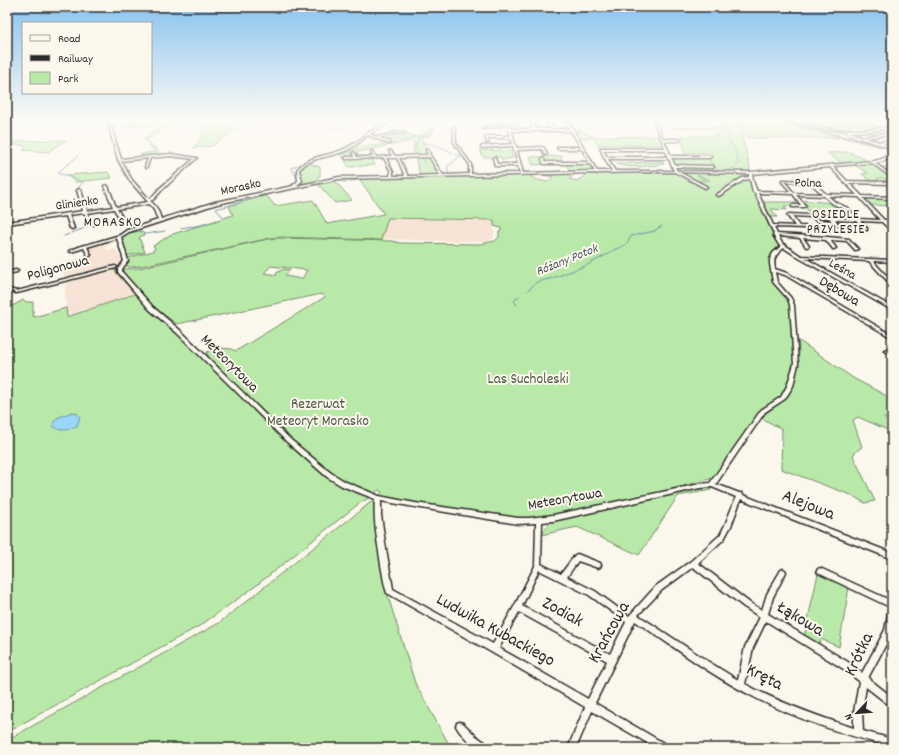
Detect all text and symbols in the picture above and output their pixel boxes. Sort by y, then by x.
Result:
legend [22,22,152,94]
text: Road [58,31,80,48]
text: Railway [58,51,94,68]
text: Park [58,71,79,88]
street label: Morasko [219,174,263,202]
street label: Polna [794,174,823,194]
street label: Glinienko [54,192,100,216]
district label: OSIEDLE PRZYLESIE [807,206,865,240]
district label: MORASKO [84,213,142,233]
water label: Różany Potok [533,239,602,282]
street label: Poligonowa [25,250,92,288]
street label: Leśna [825,255,860,286]
street label: Dębowa [814,271,864,313]
street label: Meteorytowa [195,330,264,399]
park label: Las Sucholeski [488,369,569,391]
park label: Rezerwat Meteoryt Morasko [267,394,369,433]
street label: Meteorytowa [526,483,605,517]
street label: Alejowa [778,484,839,528]
street label: Ludwika Kubackiego [431,588,559,674]
street label: Zodiak [537,592,587,634]
street label: Łąkowa [771,596,829,644]
street label: Krańcowa [583,597,637,668]
street label: Krótka [839,629,881,681]
street label: Kręta [741,658,787,698]
north arrow [837,693,877,733]
text: N [841,710,858,722]

